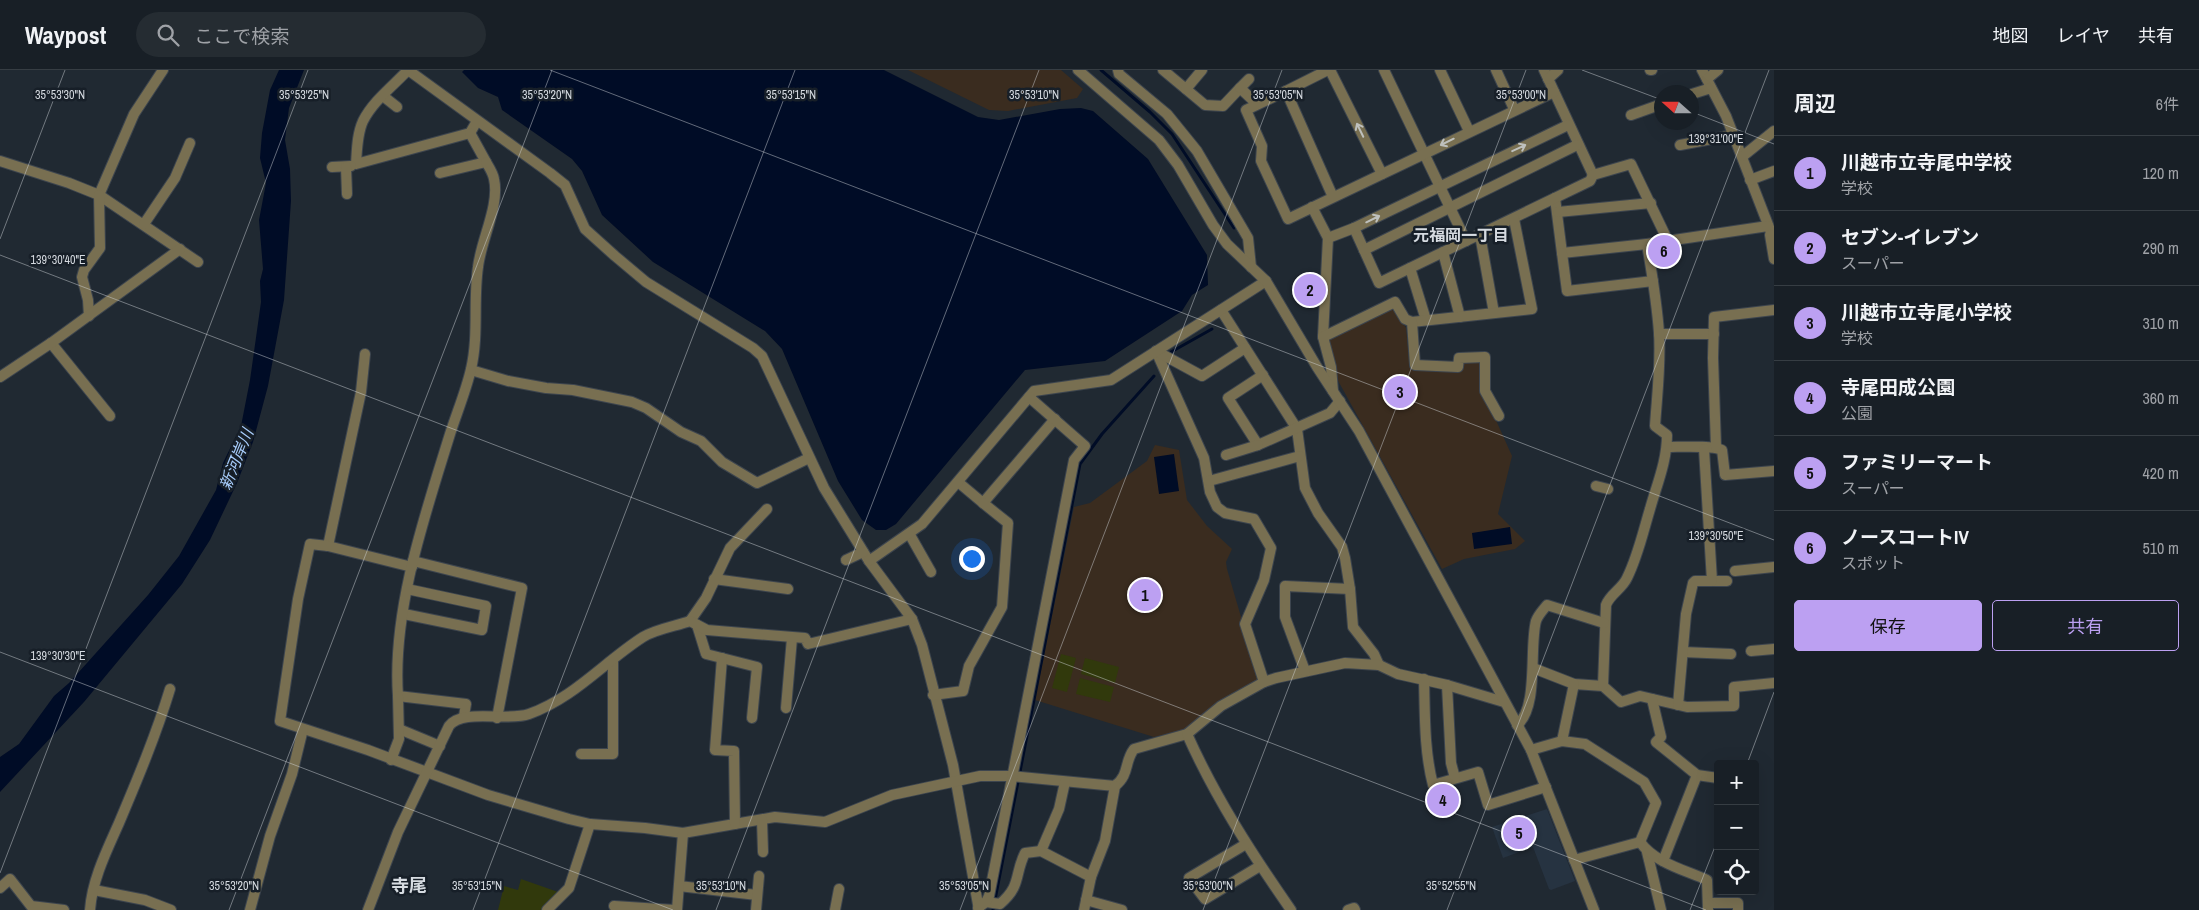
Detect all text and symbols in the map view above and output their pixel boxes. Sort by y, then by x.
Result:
search box [136,12,486,57]
text: Waypost [25,19,106,51]
icon: search [154,21,182,49]
text: ここで検索 [194,23,289,49]
text: 地図 [1993,23,2029,48]
text: レイヤ [2057,23,2110,48]
text: 共有 [2138,23,2174,48]
north arrow [1654,85,1699,130]
text: 35°53'30"N [35,87,85,103]
text: 35°53'25"N [279,87,329,103]
text: 35°53'20"N [522,87,572,103]
text: 35°53'15"N [766,87,816,103]
text: 35°53'10"N [1009,87,1059,103]
text: 35°53'05"N [1253,87,1303,103]
text: 35°53'00"N [1496,87,1546,103]
text: 周辺 [1794,89,1836,118]
text: 6件 [2156,93,2179,115]
one-way arrow [1355,123,1364,138]
text: 139°31'00"E [1688,131,1744,147]
one-way arrow [1440,138,1455,148]
one-way arrow [1511,143,1526,153]
text: 川越市立寺尾中学校 [1841,149,2012,175]
text: 1 [1806,162,1814,184]
text: 120 m [2143,162,2179,184]
text: 学校 [1841,177,1873,199]
one-way arrow [1365,214,1380,223]
district label: 元福岡一丁目 [1413,224,1509,246]
text: セブン-イレブン [1841,224,1979,250]
pin: 6 [1648,232,1680,270]
text: 2 [1806,237,1814,259]
text: 290 m [2143,237,2179,259]
text: 139°30'40"E [30,252,86,268]
text: スーパー [1841,252,1905,274]
pin: 2 [1294,271,1326,309]
text: 川越市立寺尾小学校 [1841,299,2012,325]
text: 3 [1806,312,1814,334]
text: 310 m [2143,312,2179,334]
text: 学校 [1841,327,1873,349]
pin: 3 [1384,373,1416,411]
text: 寺尾田成公園 [1841,374,1955,400]
text: 4 [1806,387,1814,409]
text: 360 m [2143,387,2179,409]
text: 公園 [1841,402,1873,424]
water label: 新河岸川 [214,423,259,493]
text: ファミリーマート [1841,449,1993,475]
text: 5 [1806,462,1814,484]
text: 420 m [2143,462,2179,484]
text: スーパー [1841,477,1905,499]
text: ノースコートIV [1841,524,1969,550]
text: 139°30'50"E [1688,528,1744,544]
text: 6 [1806,537,1814,559]
text: 510 m [2143,537,2179,559]
your location [959,546,985,572]
text: スポット [1841,552,1905,574]
pin: 1 [1129,576,1161,614]
button: 保存 [1794,600,1982,651]
button: 共有 [1992,600,2179,651]
text: 139°30'30"E [30,648,86,664]
map controls [1714,760,1759,895]
button: + [1714,760,1759,805]
pin: 4 [1427,781,1459,819]
button: − [1714,805,1759,850]
pin: 5 [1503,814,1535,852]
button: locate [1714,850,1759,895]
district label: 寺尾 [391,873,427,898]
text: 35°53'20"N [209,878,259,894]
text: 35°53'15"N [452,878,502,894]
text: 35°53'10"N [696,878,746,894]
text: 35°53'05"N [939,878,989,894]
text: 35°53'00"N [1183,878,1233,894]
text: 35°52'55"N [1426,878,1476,894]

